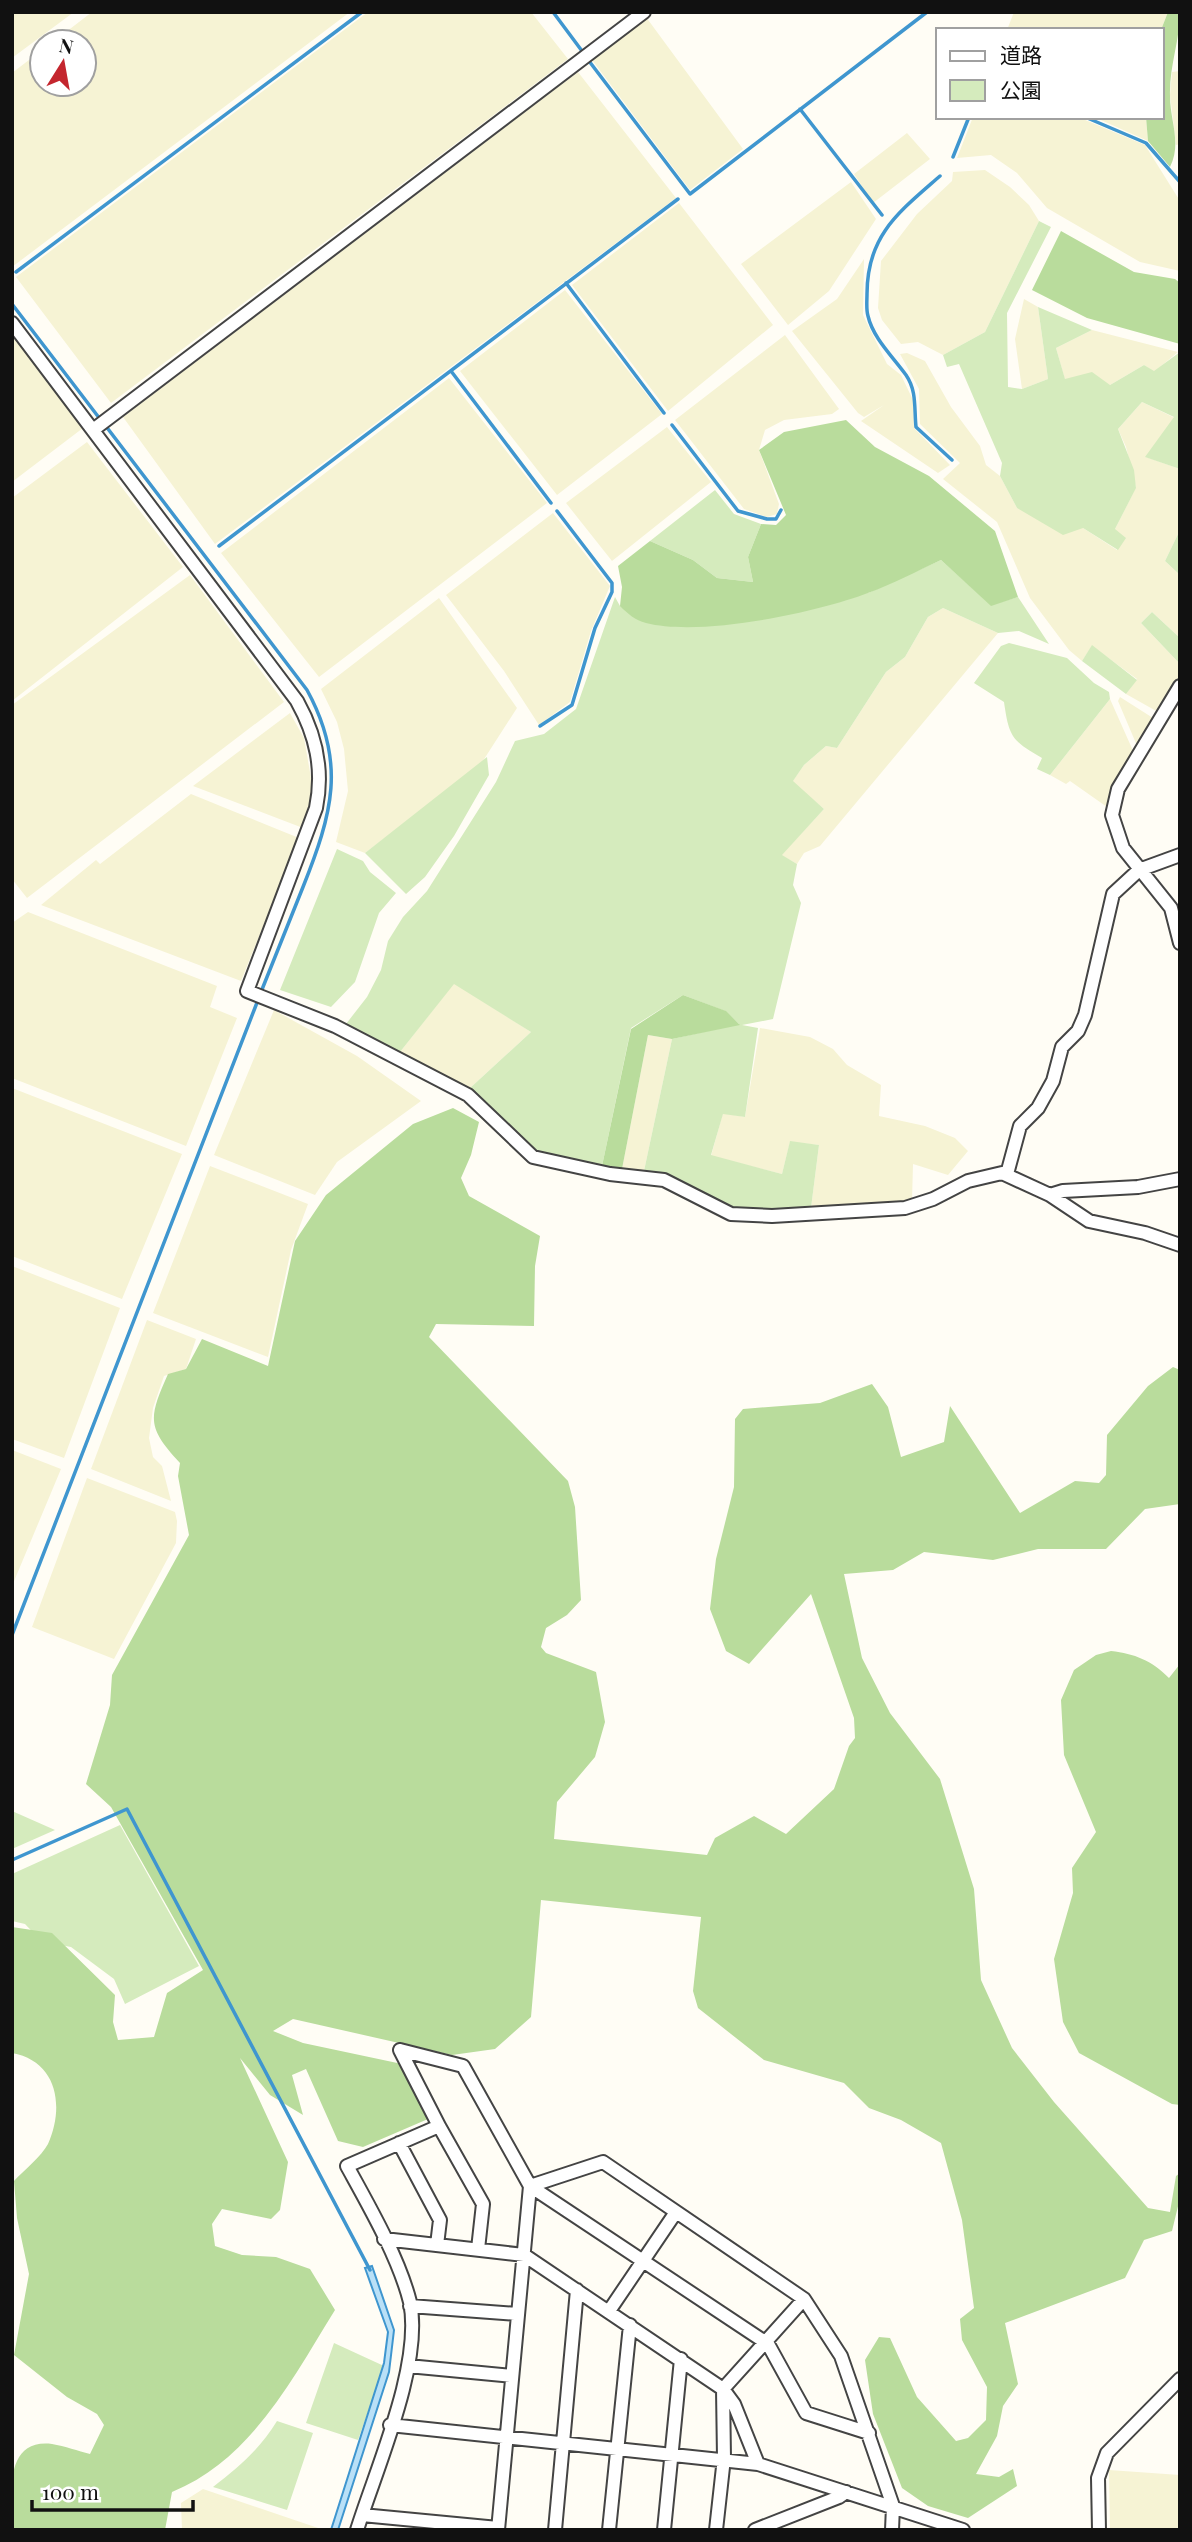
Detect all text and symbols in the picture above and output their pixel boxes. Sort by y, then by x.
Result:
north arrow [28,28,98,98]
legend [936,28,1164,119]
text: N [57,31,76,59]
text: 道路 [1000,40,1042,68]
text: 公園 [1000,75,1042,103]
scale bar [32,2468,192,2512]
text: 100 m [42,2477,99,2505]

